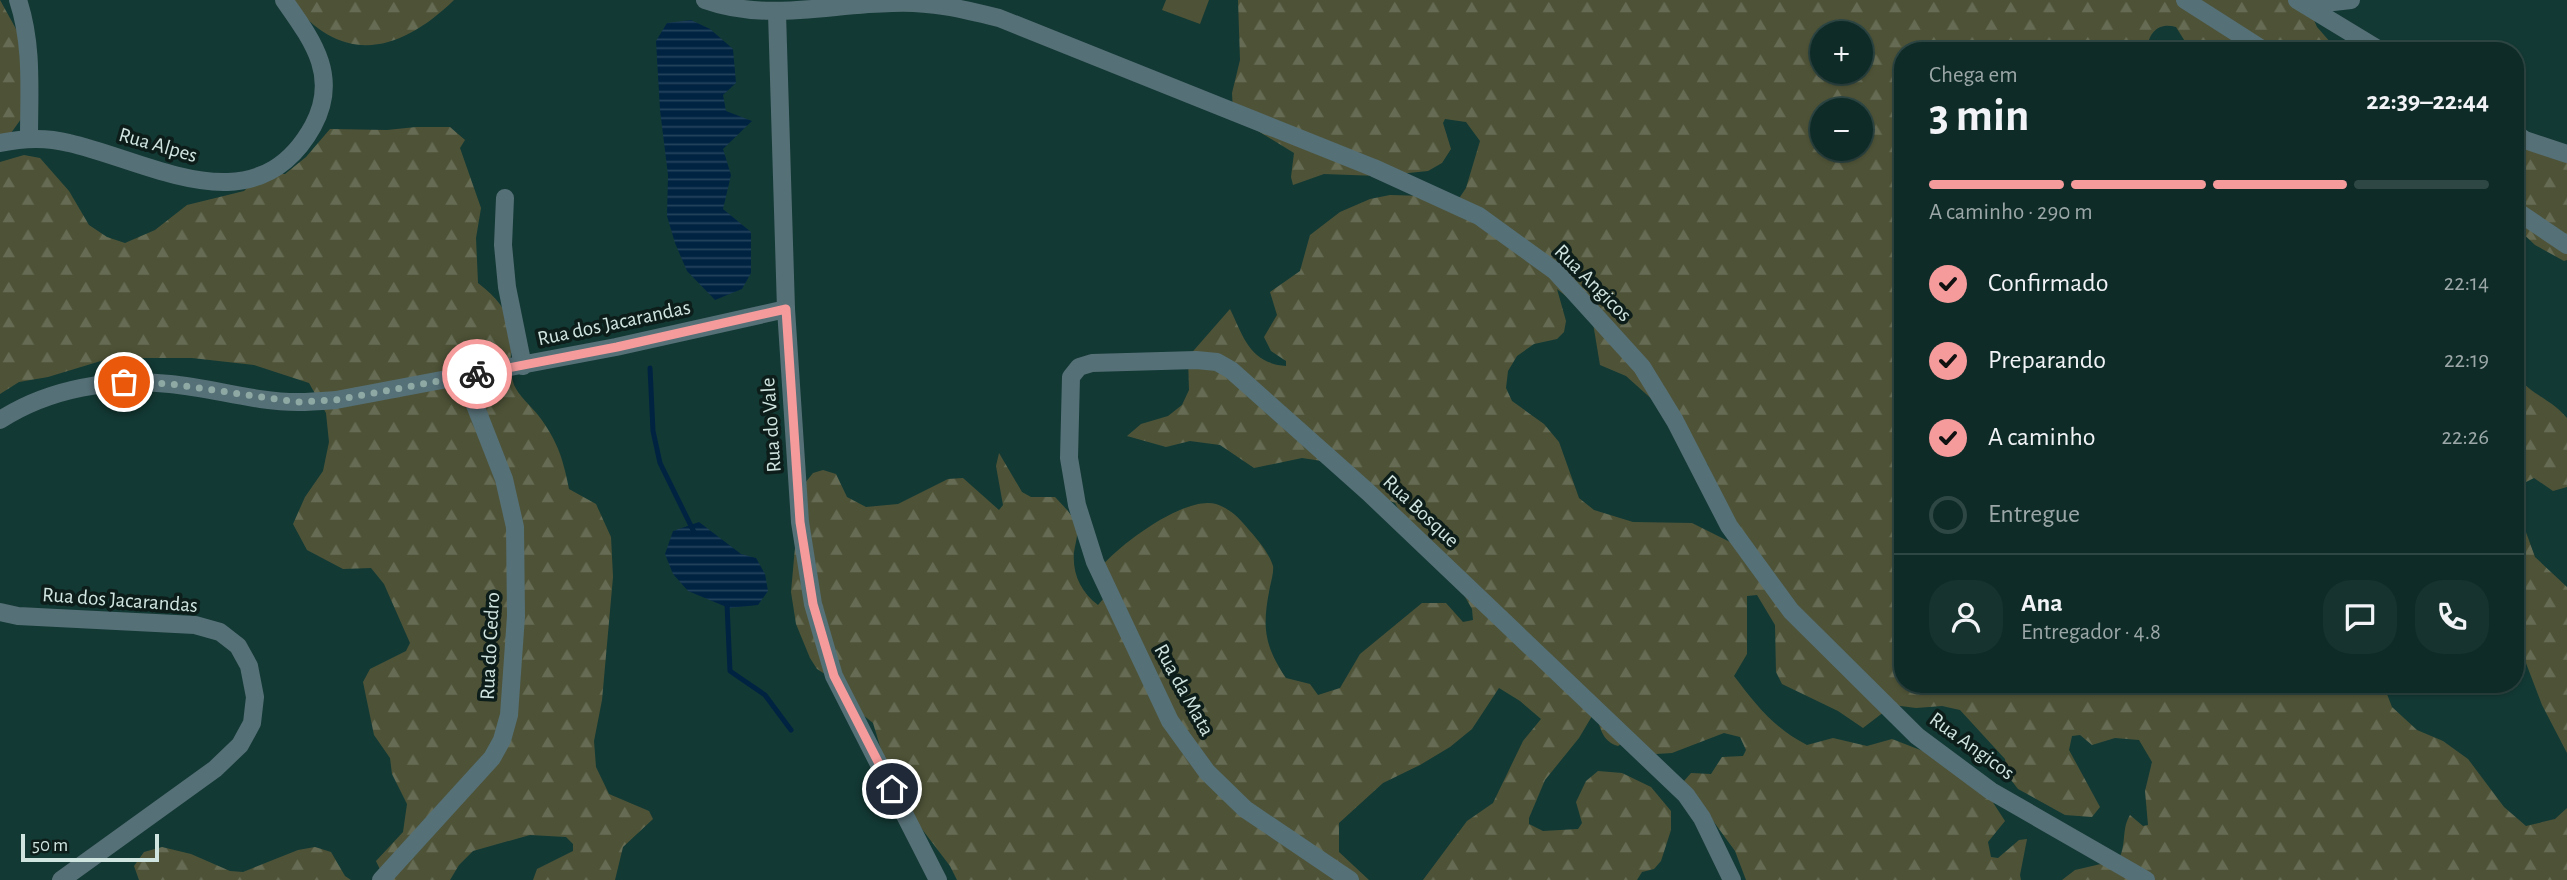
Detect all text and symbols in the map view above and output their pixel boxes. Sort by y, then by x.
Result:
map controls [1810,21,1873,161]
button: + [1810,21,1873,84]
text: Chega em [1929,64,2018,87]
text: 22:39–22:44 [2366,88,2489,114]
text: 3 min [1929,93,2029,139]
button: − [1810,98,1873,161]
street label: Rua Alpes [116,124,200,166]
text: A caminho · 290 m [1929,201,2093,224]
street label: Rua Angicos [1550,240,1636,326]
icon: check [1929,265,1967,303]
text: Confirmado [1988,270,2109,296]
text: 22:14 [2444,272,2489,295]
street label: Rua dos Jacarandas [536,297,692,349]
courier [442,339,512,409]
icon: check [1929,342,1967,380]
text: Preparando [1988,347,2106,373]
text: 22:19 [2444,349,2489,372]
pin [94,352,154,412]
icon: bike [458,355,496,393]
icon: bag [105,363,143,401]
street label: Rua do Vale [757,377,785,473]
icon: check [1929,419,1967,457]
text: A caminho [1988,424,2096,450]
text: 22:26 [2442,426,2489,449]
street label: Rua Bosque [1379,471,1463,551]
text: Entregue [1988,501,2080,527]
button: person [1929,580,2003,654]
button: chat [2323,580,2397,654]
button: phone [2415,580,2489,654]
street label: Rua dos Jacarandas [41,584,199,616]
text: Ana [2021,590,2063,616]
street label: Rua do Cedro [477,592,503,700]
text: Entregador · 4.8 [2021,621,2161,644]
street label: Rua da Mata [1150,640,1218,740]
street label: Rua Angicos [1926,708,2018,784]
pin [862,759,922,819]
icon: home [873,770,911,808]
scale bar [21,831,159,863]
text: 50 m [32,836,68,855]

